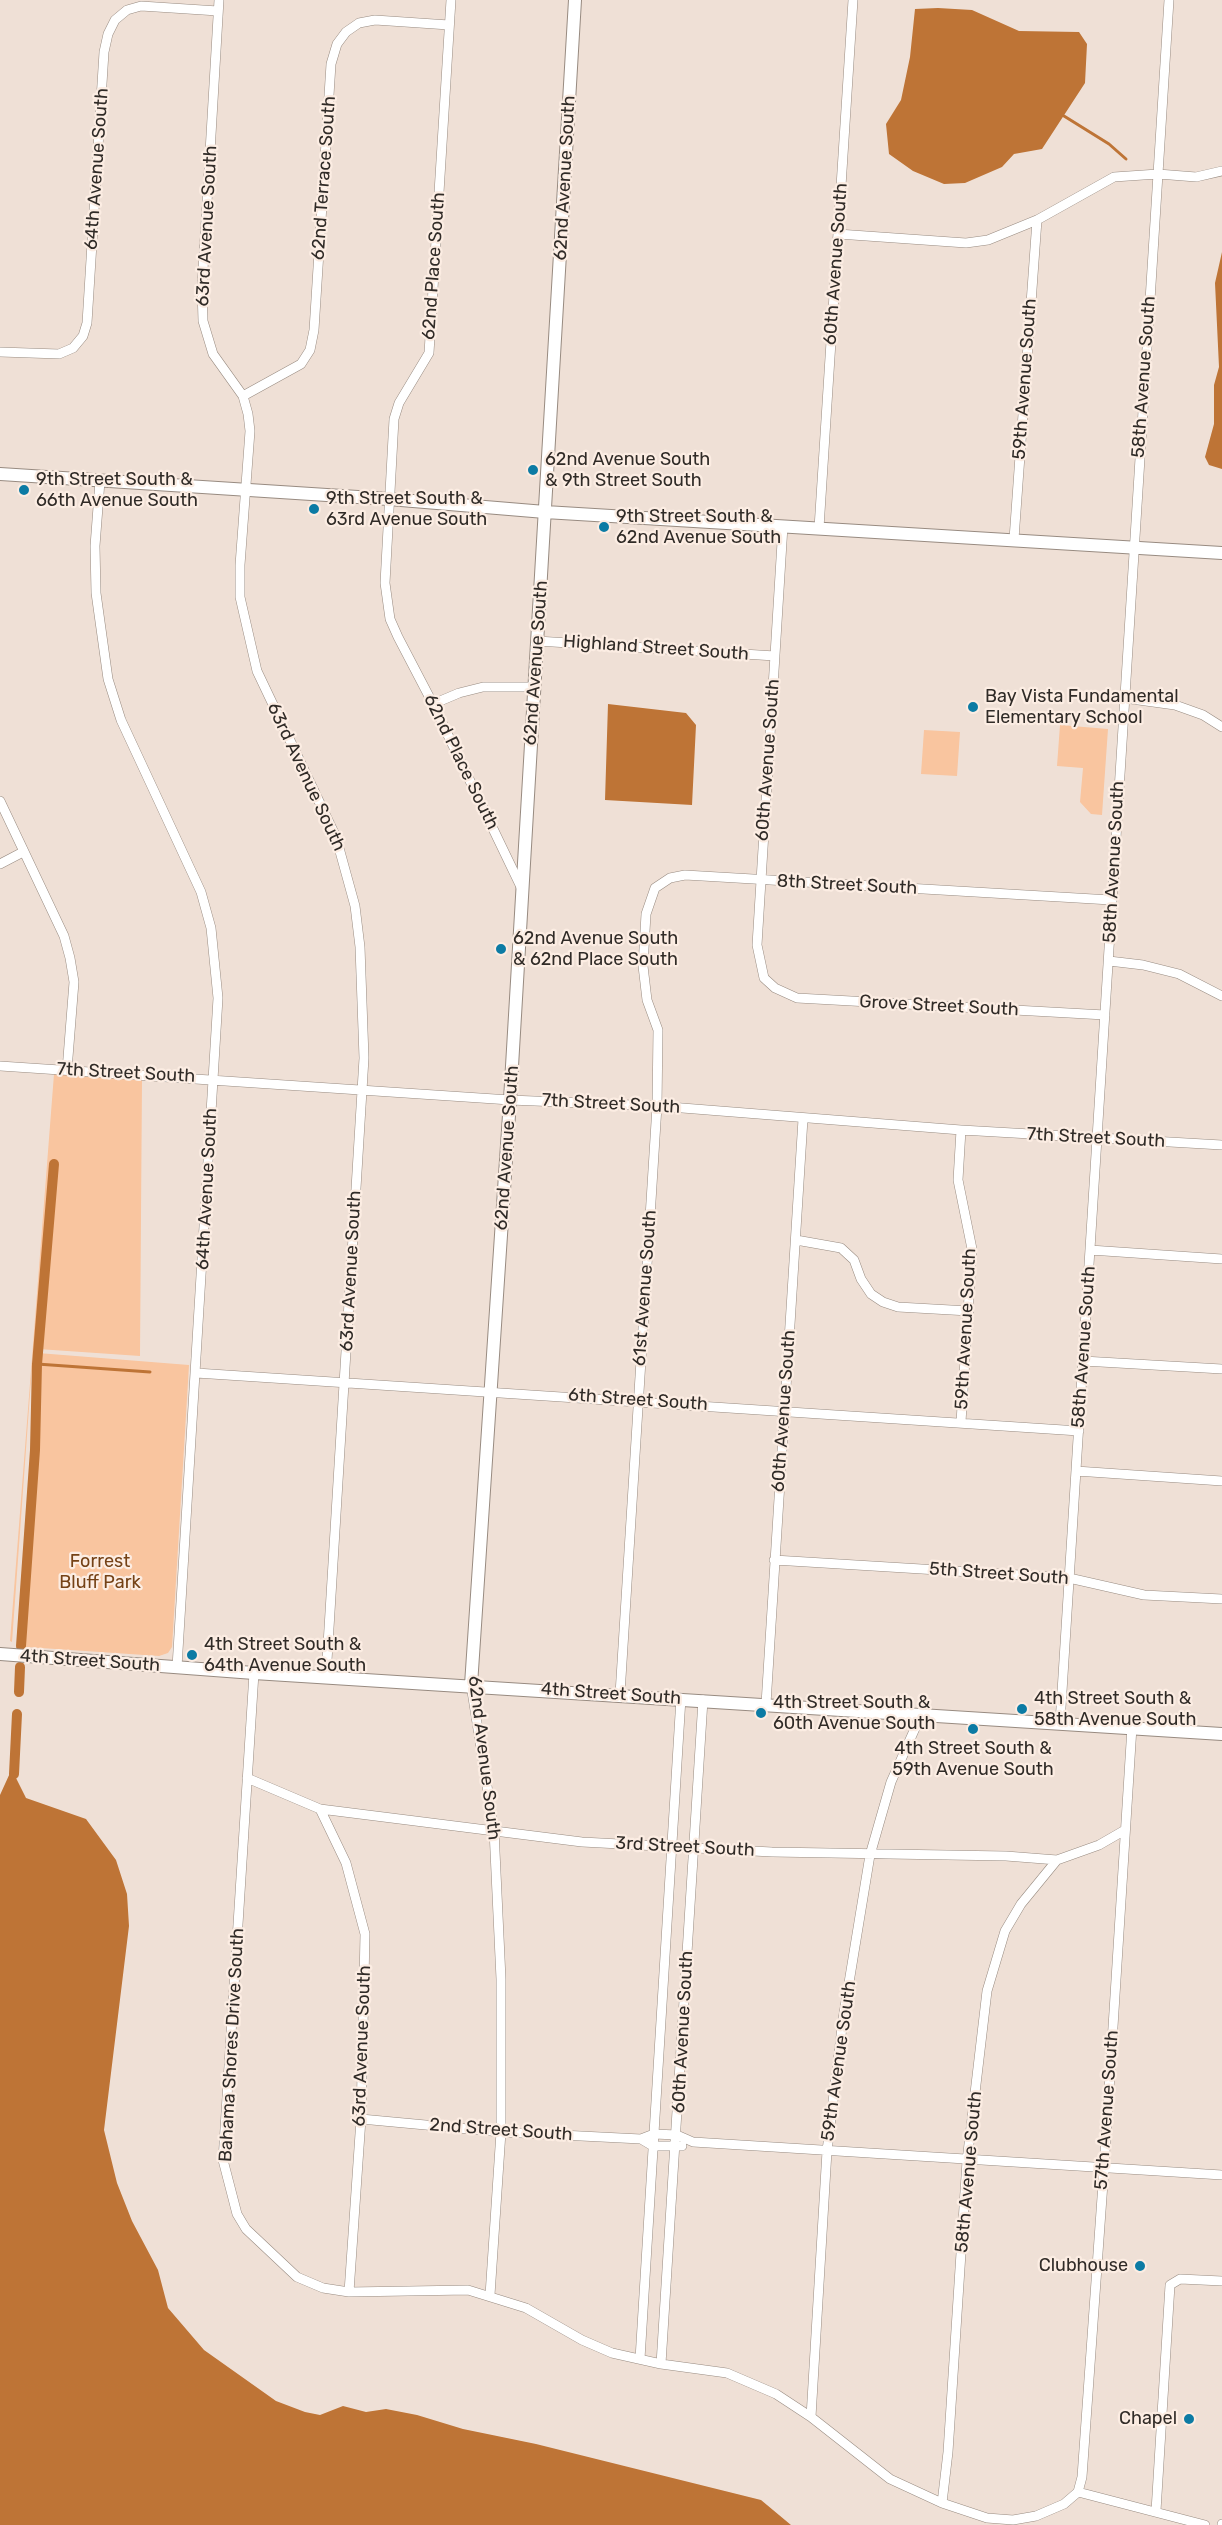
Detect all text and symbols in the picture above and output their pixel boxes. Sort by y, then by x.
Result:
street label: 64th Avenue South [81,87,113,251]
street label: 62nd Terrace South [307,95,341,261]
street label: 62nd Avenue South [550,95,580,261]
street label: 63rd Avenue South [192,145,222,307]
street label: 60th Avenue South [820,182,852,346]
street label: 62nd Place South [418,191,450,341]
street label: 58th Avenue South [1128,295,1160,459]
street label: 59th Avenue South [1009,298,1041,460]
place label: 62nd Avenue South & 9th Street South [545,449,710,492]
marker: 62nd Avenue South & 9th Street South [526,463,540,477]
place label: 9th Street South & 66th Avenue South [36,469,198,512]
marker: 9th Street South & 66th Avenue South [17,483,31,497]
place label: 9th Street South & 63rd Avenue South [326,488,487,530]
marker: 9th Street South & 63rd Avenue South [307,502,321,516]
place label: 9th Street South & 62nd Avenue South [616,506,781,548]
marker: 9th Street South & 62nd Avenue South [597,520,611,534]
street label: 62nd Avenue South [519,580,553,746]
street label: Highland Street South [562,631,750,665]
street label: 60th Avenue South [752,678,784,842]
place label: Bay Vista Fundamental Elementary School [985,686,1179,728]
street label: 62nd Place South [419,691,503,833]
street label: 63rd Avenue South [262,699,350,855]
marker: Bay Vista Fundamental Elementary School [966,700,980,714]
street label: 58th Avenue South [1099,780,1129,944]
street label: 8th Street South [776,871,918,899]
place label: 62nd Avenue South & 62nd Place South [513,928,678,970]
marker: 62nd Avenue South & 62nd Place South [494,942,508,956]
street label: Grove Street South [859,991,1019,1021]
street label: 7th Street South [56,1059,196,1087]
street label: 62nd Avenue South [490,1065,524,1231]
street label: 7th Street South [541,1090,681,1118]
street label: 64th Avenue South [192,1107,222,1271]
street label: 7th Street South [1026,1124,1166,1152]
street label: 63rd Avenue South [336,1190,366,1352]
street label: 61st Avenue South [629,1209,661,1367]
street label: 59th Avenue South [951,1248,981,1410]
street label: 58th Avenue South [1068,1265,1100,1429]
street label: 60th Avenue South [768,1329,800,1493]
street label: 6th Street South [567,1384,709,1416]
park label: Forrest Bluff Park [59,1551,141,1594]
street label: 5th Street South [928,1558,1070,1590]
place label: 4th Street South & 64th Avenue South [204,1634,366,1676]
street label: 4th Street South [19,1645,161,1677]
marker: 4th Street South & 64th Avenue South [185,1648,199,1662]
street label: 62nd Avenue South [463,1675,505,1841]
street label: 4th Street South [540,1678,682,1710]
place label: 4th Street South & 58th Avenue South [1034,1688,1196,1730]
place label: 4th Street South & 60th Avenue South [773,1692,936,1734]
marker: 4th Street South & 58th Avenue South [1015,1702,1029,1716]
marker: 4th Street South & 60th Avenue South [754,1706,768,1720]
marker: 4th Street South & 59th Avenue South [966,1722,980,1736]
place label: 4th Street South & 59th Avenue South [892,1738,1054,1780]
street label: 3rd Street South [615,1833,755,1861]
street label: Bahama Shores Drive South [215,1928,249,2162]
street label: 60th Avenue South [668,1950,698,2114]
street label: 63rd Avenue South [348,1965,376,2127]
street label: 59th Avenue South [817,1979,861,2143]
street label: 57th Avenue South [1091,2029,1123,2191]
street label: 58th Avenue South [951,2090,987,2254]
street label: 2nd Street South [429,2114,573,2146]
place label: Clubhouse [1039,2255,1128,2277]
marker: Clubhouse [1133,2259,1147,2273]
place label: Chapel [1119,2408,1177,2430]
marker: Chapel [1182,2412,1196,2426]

